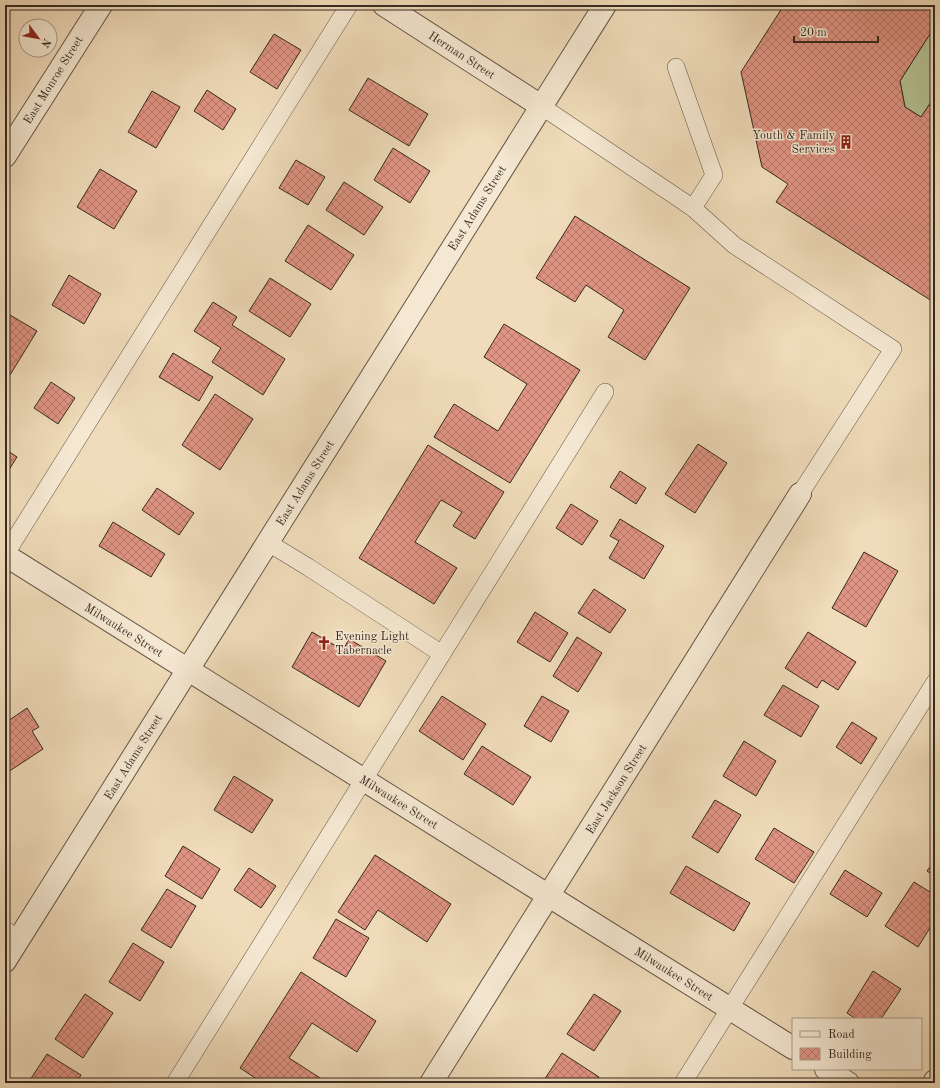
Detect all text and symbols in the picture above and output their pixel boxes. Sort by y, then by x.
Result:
north arrow [18,18,58,58]
scale bar [794,18,878,44]
text: 20 m [800,27,827,39]
street label: Herman Street [426,30,497,82]
street label: East Monroe Street [22,35,86,127]
text: N [38,36,52,49]
place label: Youth & Family Services [752,130,836,156]
building icon: Youth & Family Services [838,134,854,150]
street label: East Adams Street [447,164,509,253]
street label: East Adams Street [275,439,337,528]
street label: Milwaukee Street [82,602,165,660]
place label: Evening Light Tabernacle [335,631,409,657]
church icon: Evening Light Tabernacle [316,635,332,651]
street label: East Adams Street [103,713,165,802]
street label: East Jackson Street [584,742,649,837]
street label: Milwaukee Street [357,774,440,832]
street label: Milwaukee Street [632,946,715,1004]
legend [792,1018,922,1070]
text: Road [828,1029,855,1041]
text: Building [828,1049,872,1061]

